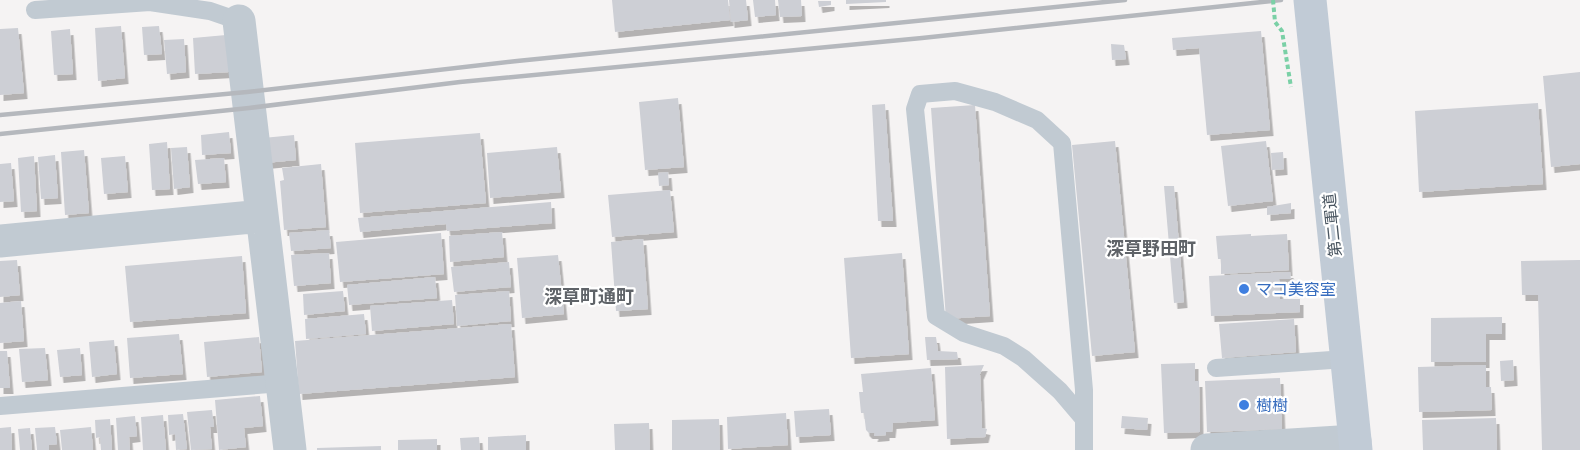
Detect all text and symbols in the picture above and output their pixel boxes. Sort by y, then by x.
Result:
street label: 第二軍道 [1320,192,1346,258]
district label: 深草野田町 [1106,238,1196,260]
place label: マコ美容室 [1256,280,1336,300]
marker: マコ美容室 [1237,282,1251,296]
district label: 深草町通町 [544,286,634,308]
place label: 樹樹 [1256,396,1288,416]
marker: 樹樹 [1237,398,1251,412]

